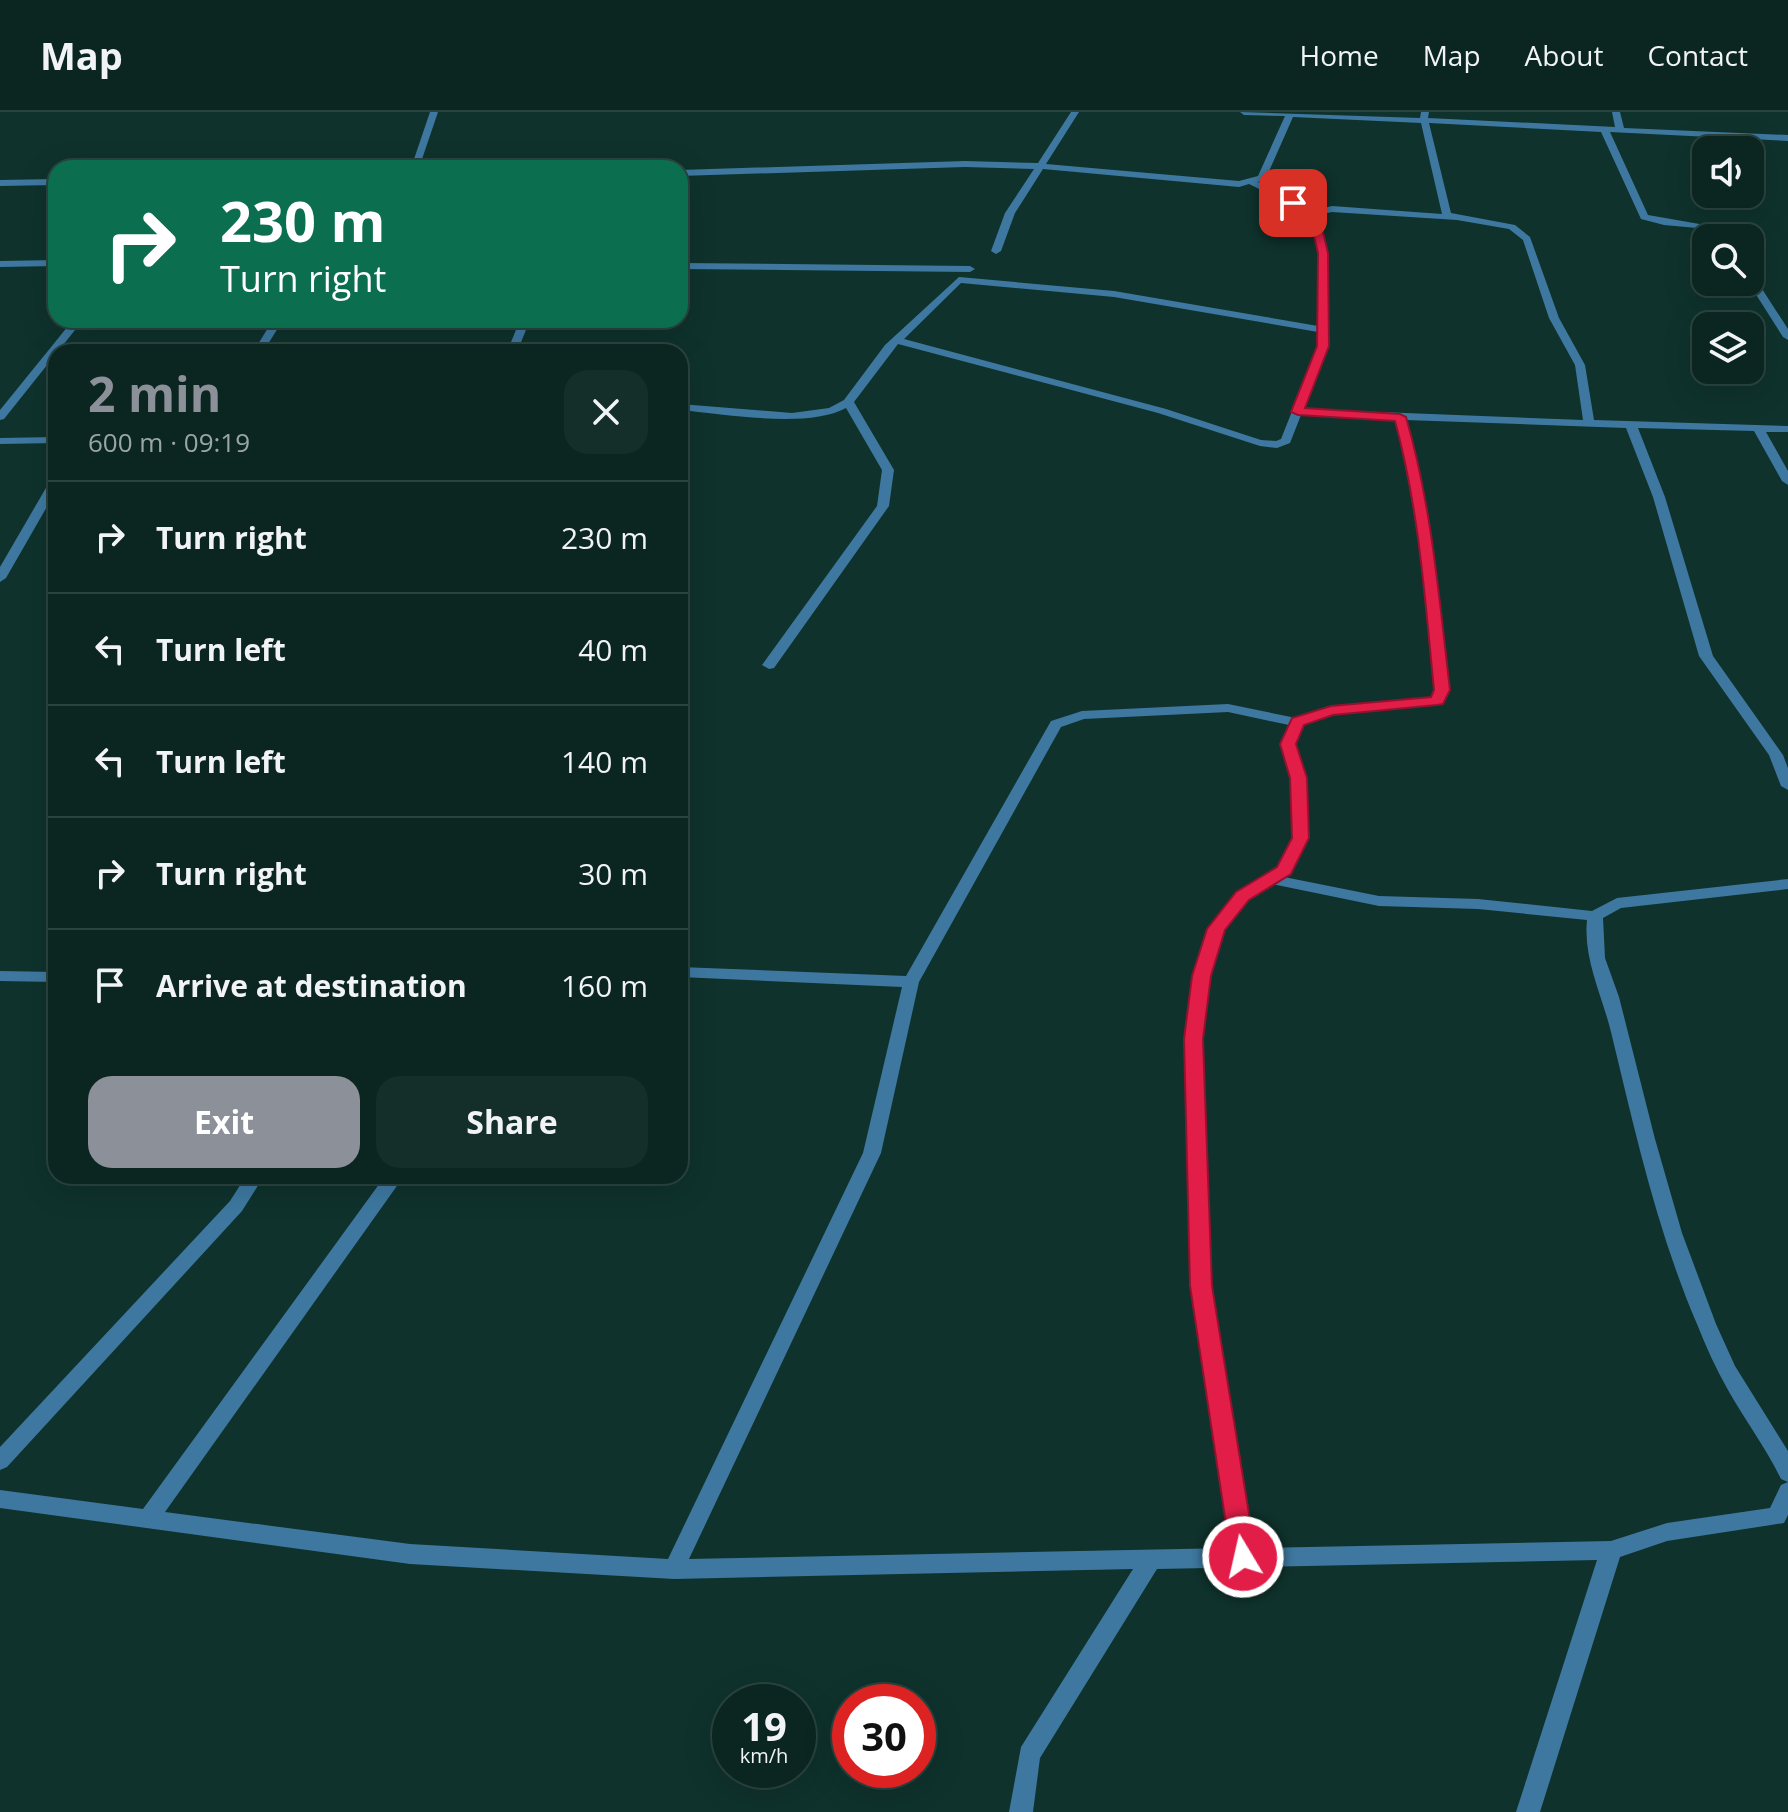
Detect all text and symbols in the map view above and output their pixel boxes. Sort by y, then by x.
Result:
text: Map [40,29,123,81]
text: Home [1300,36,1379,74]
text: Map [1423,36,1481,74]
text: About [1525,36,1603,74]
text: Contact [1647,36,1748,74]
map controls [1692,136,1764,384]
button: sound [1692,136,1764,208]
pin [1259,169,1327,237]
icon: arrive [1271,181,1315,225]
text: 230 m [220,182,386,258]
icon: right [88,192,192,296]
button: search [1692,224,1764,296]
text: Turn right [220,254,386,303]
button: layers [1692,312,1764,384]
text: 2 min [88,361,221,426]
button: close [564,370,648,454]
text: 600 m · 09:19 [88,424,250,460]
icon: right [88,515,132,559]
text: Turn right [156,517,307,558]
text: 230 m [561,517,648,558]
icon: left [88,627,132,671]
text: Turn left [156,629,286,670]
text: 40 m [578,629,648,670]
icon: left [88,739,132,783]
text: Turn left [156,741,286,782]
text: 140 m [561,741,648,782]
icon: right [88,851,132,895]
text: Turn right [156,853,307,894]
text: 30 m [578,853,648,894]
icon: arrive [88,963,132,1007]
text: Arrive at destination [156,965,467,1006]
text: 160 m [561,965,648,1006]
button: Exit [88,1076,360,1168]
button: Share [376,1076,648,1168]
position arrow [1201,1515,1285,1599]
speed limit sign: 30 [832,1684,936,1788]
text: 19 [741,1698,787,1753]
text: km/h [740,1742,788,1769]

